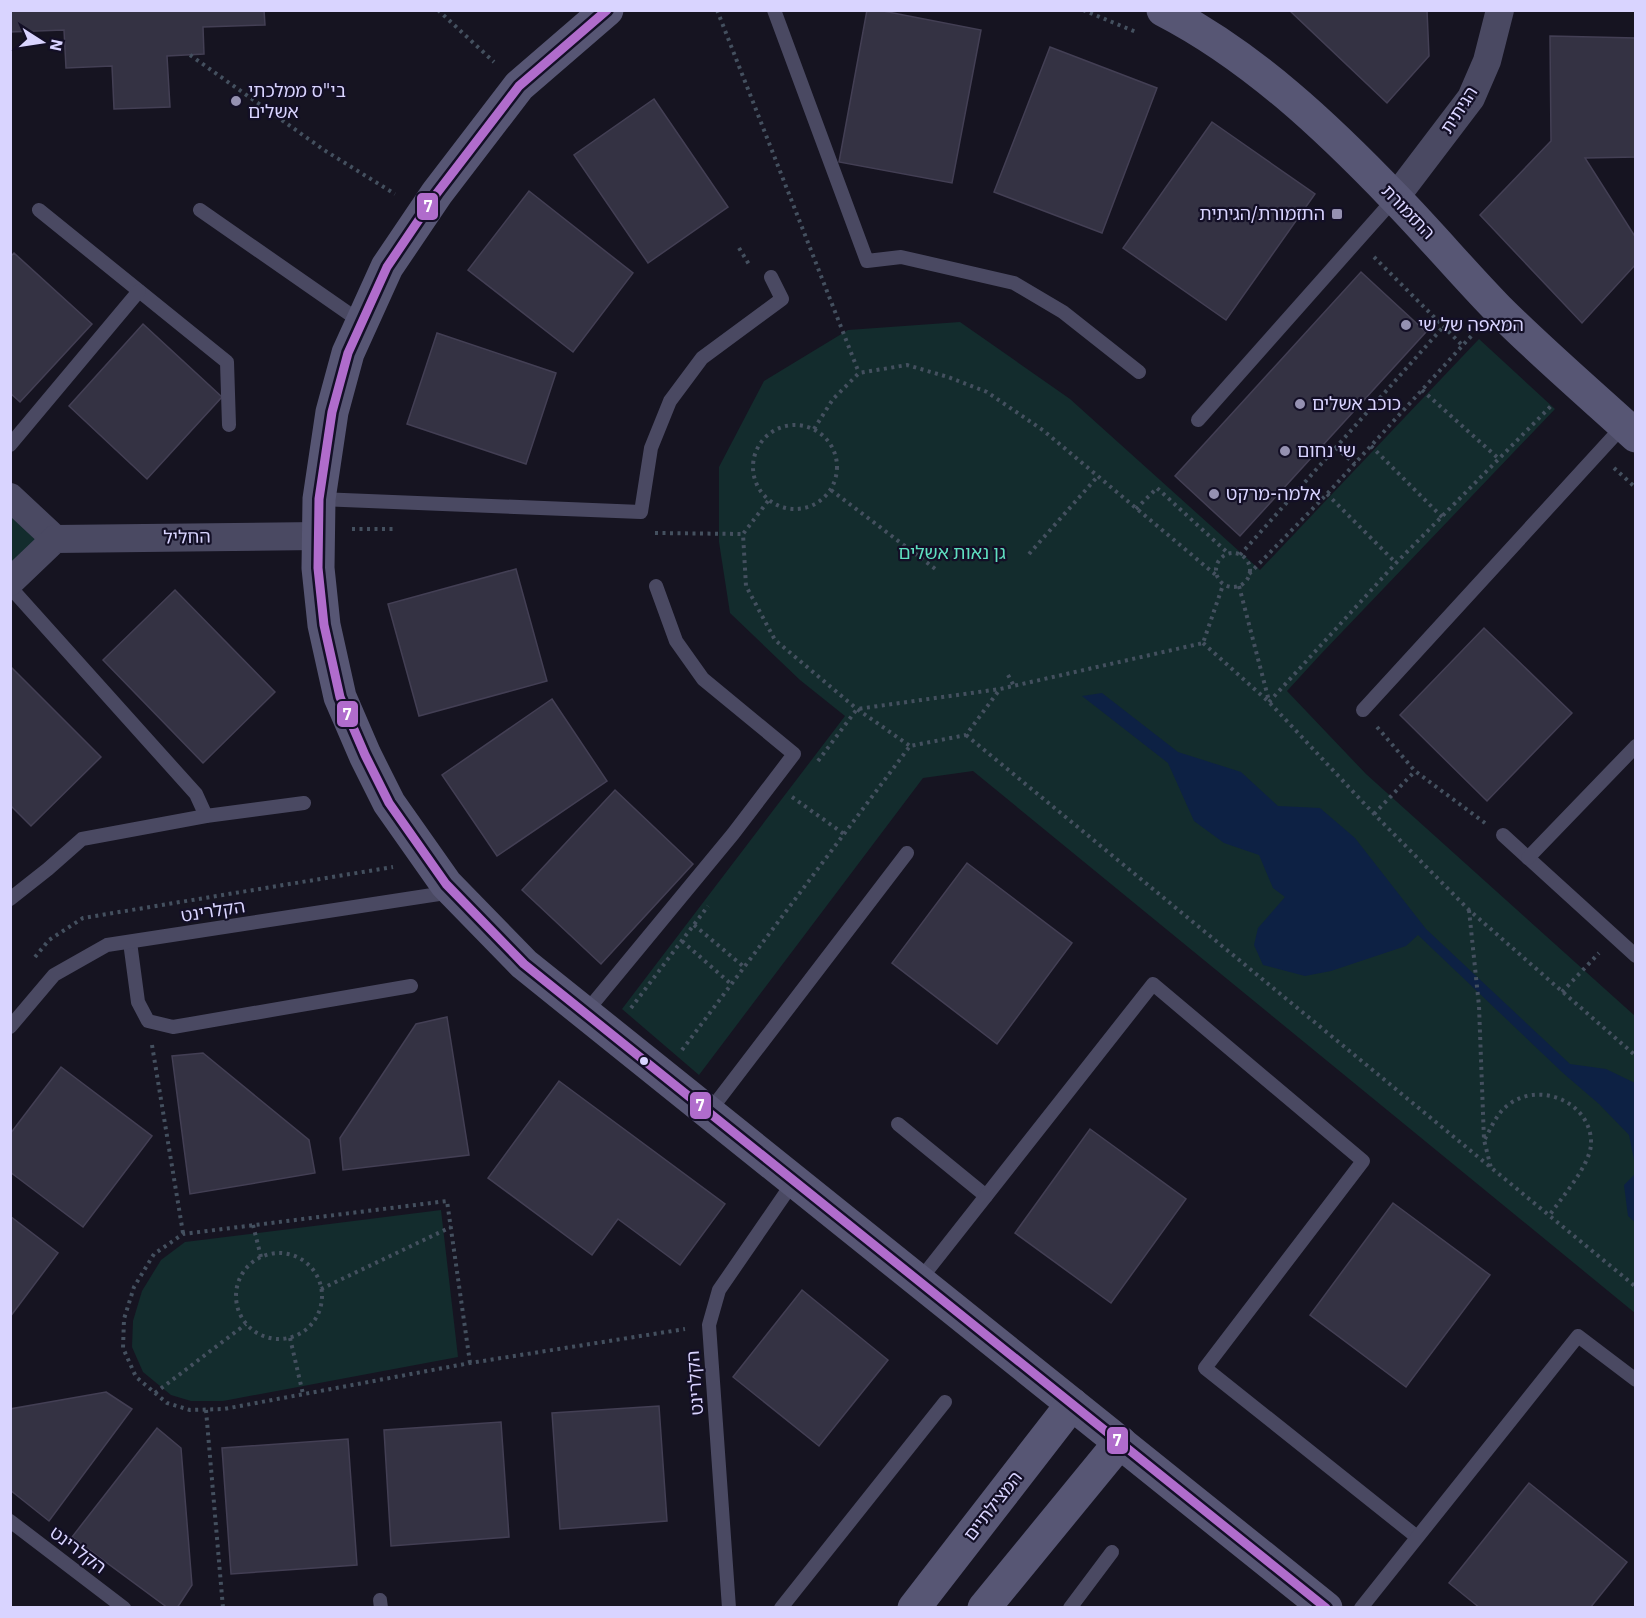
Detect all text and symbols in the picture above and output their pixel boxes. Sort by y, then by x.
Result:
north arrow [12,12,72,72]
text: N [46,37,68,53]
place label: בי"ס ממלכתי אשלים [248,79,346,123]
street label: הגיתית [1435,82,1482,138]
marker: בי"ס ממלכתי אשלים [229,94,243,108]
street label: התזמורת [1377,180,1440,244]
line badge: 7 [416,192,439,221]
text: 7 [423,196,433,216]
place label: התזמורת/הגיתית [1199,202,1325,225]
marker: התזמורת/הגיתית [1330,207,1344,221]
place label: המאפה של שי [1418,313,1524,336]
marker: המאפה של שי [1399,318,1413,332]
place label: כוכב אשלים [1312,392,1401,415]
marker: כוכב אשלים [1293,397,1307,411]
place label: שי נחום [1297,439,1356,462]
marker: שי נחום [1278,444,1292,458]
place label: אלמה-מרקט [1226,482,1321,505]
marker: אלמה-מרקט [1207,487,1221,501]
street label: החליל [163,525,211,548]
park label: גן נאות אשלים [898,541,1006,564]
line badge: 7 [336,700,359,728]
text: 7 [342,704,352,724]
street label: הקלרינט [179,894,247,927]
unlabelled marker [638,1055,650,1067]
line badge: 7 [689,1091,712,1120]
text: 7 [695,1095,705,1115]
street label: הקלרינט [681,1350,708,1416]
line badge: 7 [1106,1426,1129,1455]
text: 7 [1112,1430,1122,1450]
street label: המצילתיים [958,1466,1027,1545]
street label: הקלרינט [46,1521,111,1578]

